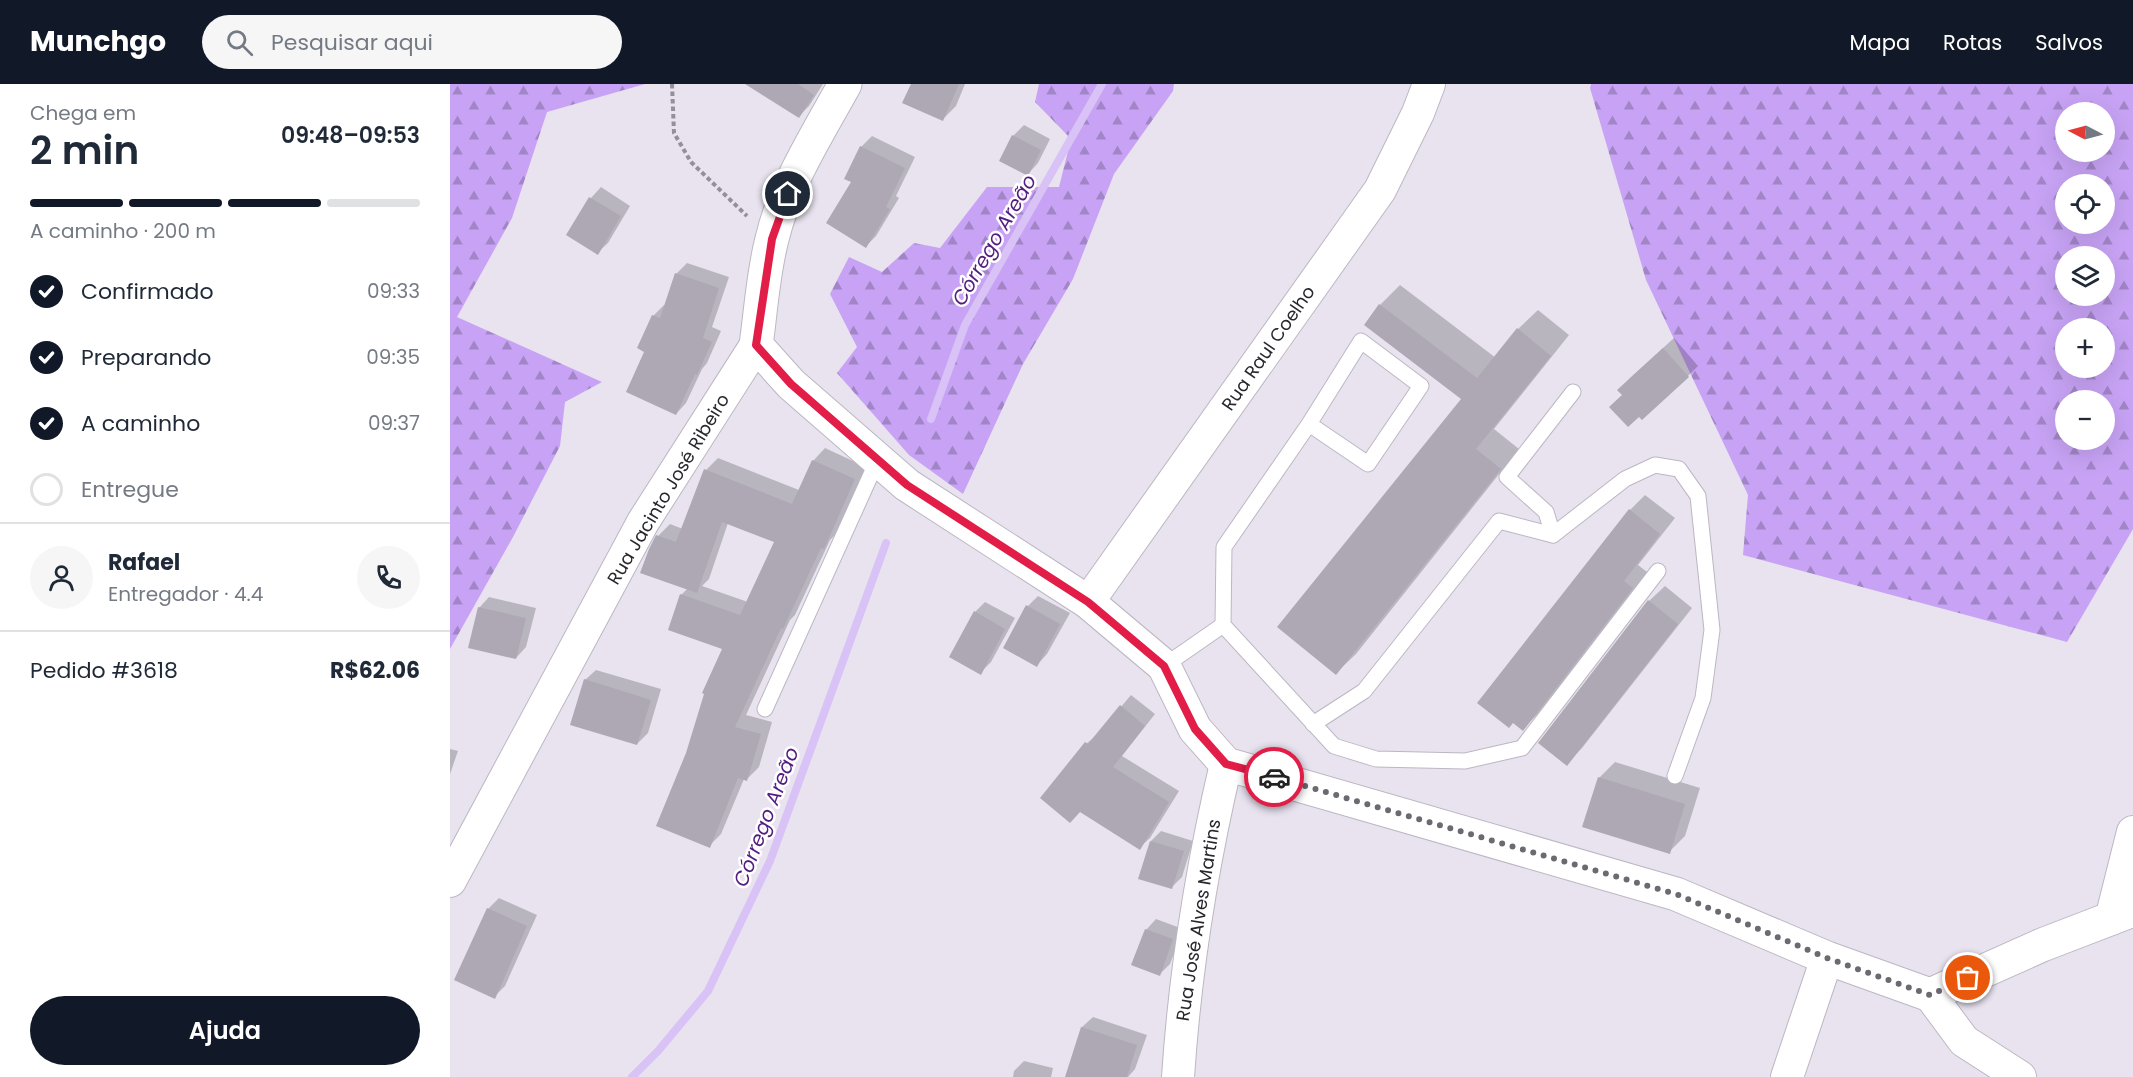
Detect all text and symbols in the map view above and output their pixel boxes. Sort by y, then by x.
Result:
search box [202,15,622,69]
text: Munchgo [30,22,166,61]
icon: search [223,26,256,59]
text: Pesquisar aqui [271,27,433,58]
text: Mapa [1849,28,1910,57]
text: Rotas [1943,28,2002,57]
text: Salvos [2035,28,2103,57]
text: Chega em [30,99,136,127]
north arrow [2055,102,2115,162]
map controls [2055,102,2115,450]
text: 09:48–09:53 [281,120,420,151]
text: 2 min [30,123,139,178]
pin [762,168,813,219]
water label: Córrego Areão [945,169,1043,311]
button: locate [2055,174,2115,234]
icon: home [771,177,804,210]
text: A caminho · 200 m [30,217,216,245]
button: layers [2055,246,2115,306]
icon: check [30,275,63,308]
text: Confirmado [81,276,214,307]
text: 09:33 [367,277,420,305]
street label: Rua Raul Coelho [1215,280,1321,416]
button: + [2055,318,2115,378]
icon: check [30,341,63,374]
text: Preparando [81,342,211,373]
text: 09:35 [366,343,420,371]
street label: Rua Jacinto José Ribeiro [601,389,735,589]
button: − [2055,390,2115,450]
icon: check [30,407,63,440]
text: A caminho [81,408,200,439]
text: 09:37 [368,409,420,437]
text: Entregue [81,474,179,505]
button: person [30,546,93,609]
button: phone [357,546,420,609]
text: Rafael [108,547,180,578]
text: Entregador · 4.4 [108,580,263,608]
text: Pedido #3618 [30,655,178,686]
text: R$62.06 [330,655,420,686]
water label: Córrego Areão [727,743,805,891]
courier [1244,747,1304,807]
icon: car [1258,761,1291,794]
street label: Rua José Alves Martins [1170,817,1226,1023]
pin [1942,952,1993,1003]
icon: bag [1951,961,1984,994]
button: Ajuda [30,996,420,1065]

